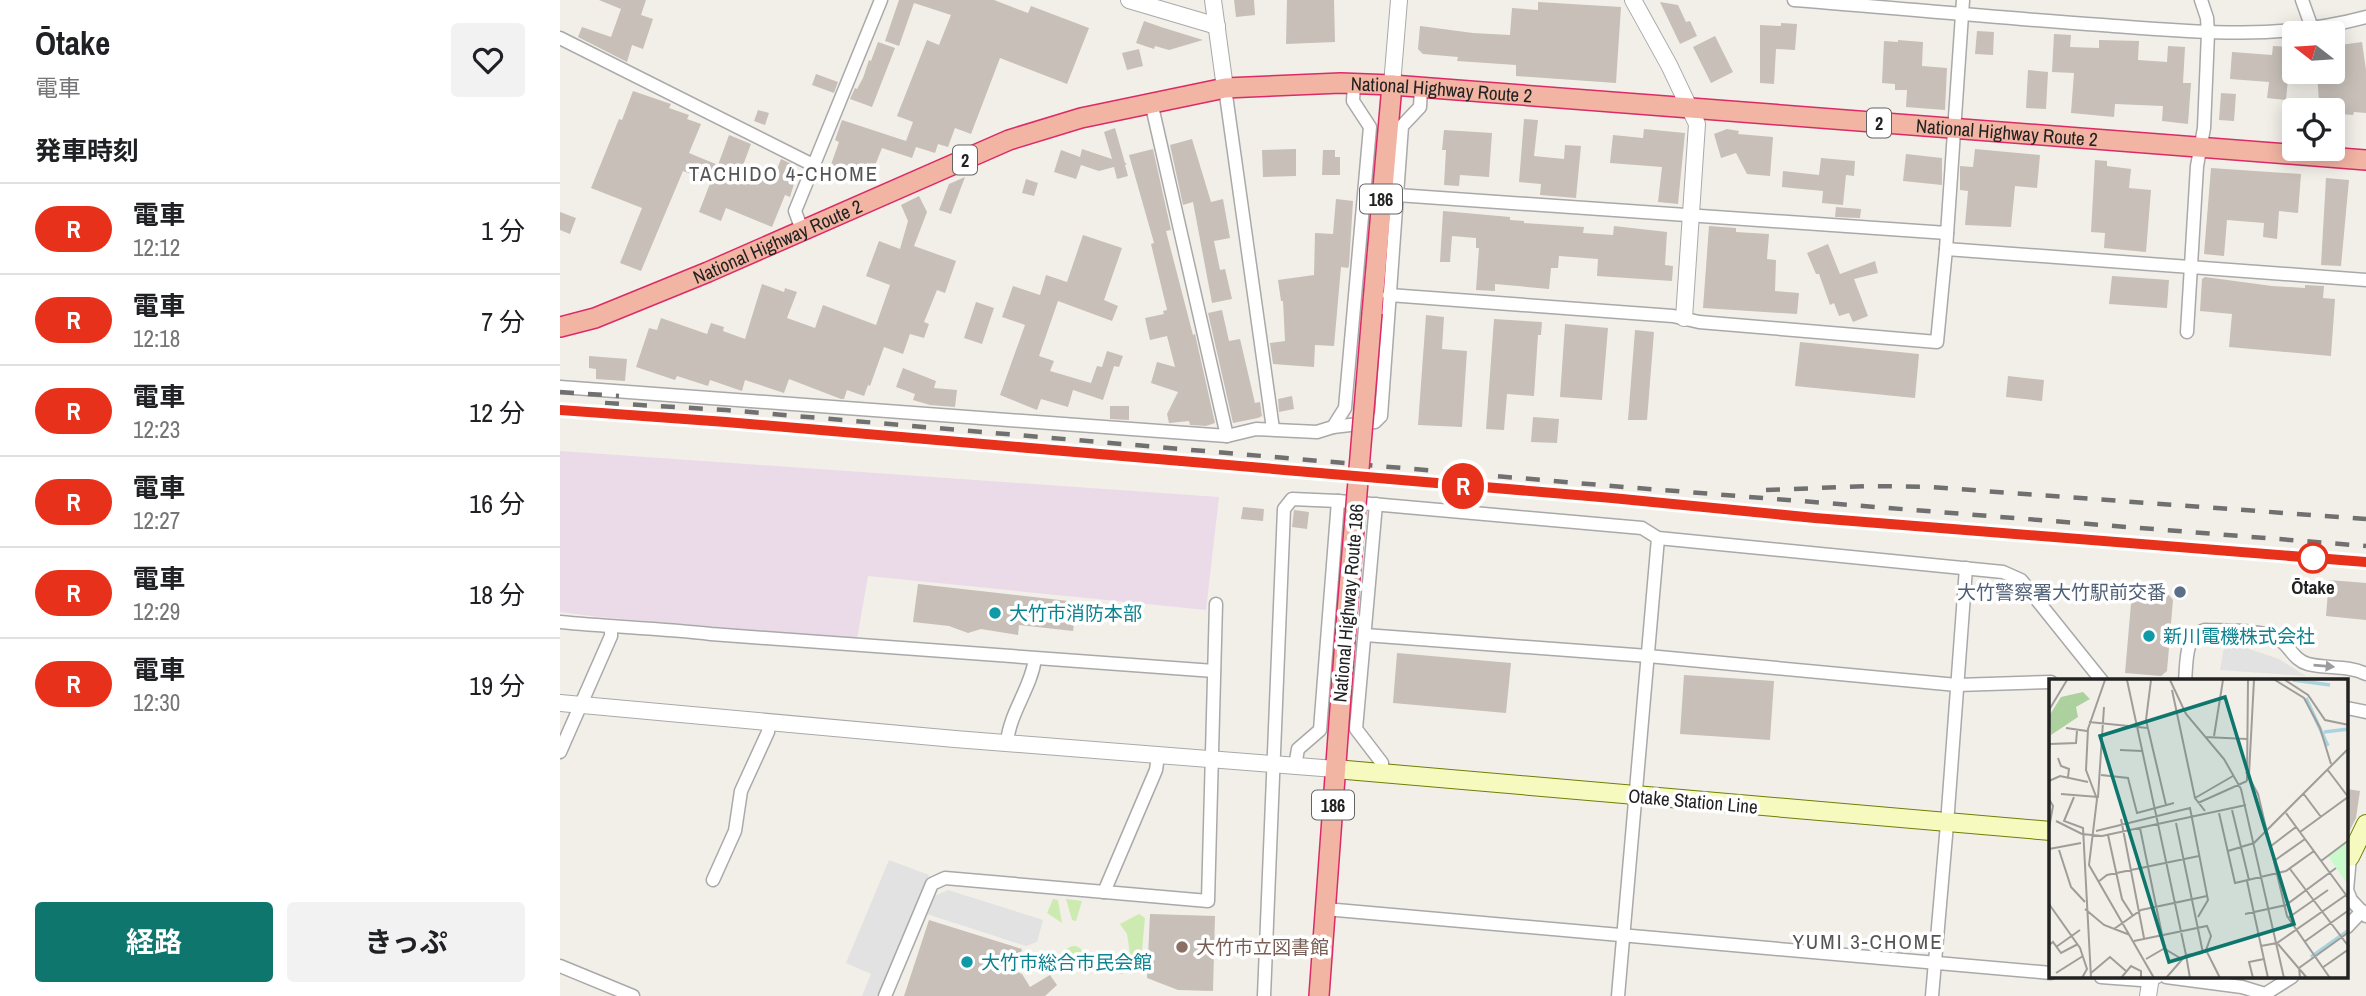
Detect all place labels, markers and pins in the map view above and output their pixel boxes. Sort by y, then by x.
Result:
marker: Ōtake [2298,543,2328,573]
place label: Ōtake [2291,574,2335,600]
place label: 大竹警察署大竹駅前交番 [1957,579,2166,605]
marker: 大竹警察署大竹駅前交番 [2172,584,2188,600]
place label: 大竹市消防本部 [1009,600,1142,626]
marker: 大竹市消防本部 [987,605,1003,621]
place label: 新川電機株式会社 [2163,623,2315,649]
marker: 新川電機株式会社 [2141,628,2157,644]
place label: 大竹市立図書館 [1196,934,1329,960]
marker: 大竹市立図書館 [1174,939,1190,955]
place label: 大竹市総合市民会館 [981,949,1152,975]
marker: 大竹市総合市民会館 [959,954,975,970]

